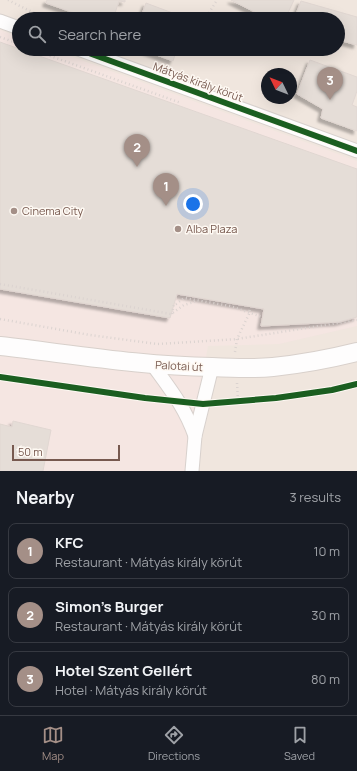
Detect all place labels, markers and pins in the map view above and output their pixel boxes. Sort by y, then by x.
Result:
pin: 3 [317,67,343,100]
pin: 2 [124,134,150,167]
pin: 1 [153,173,179,206]
place label: Cinema City [22,203,84,218]
marker: Cinema City [9,206,19,216]
place label: Alba Plaza [186,221,237,236]
marker: Alba Plaza [173,224,183,234]

